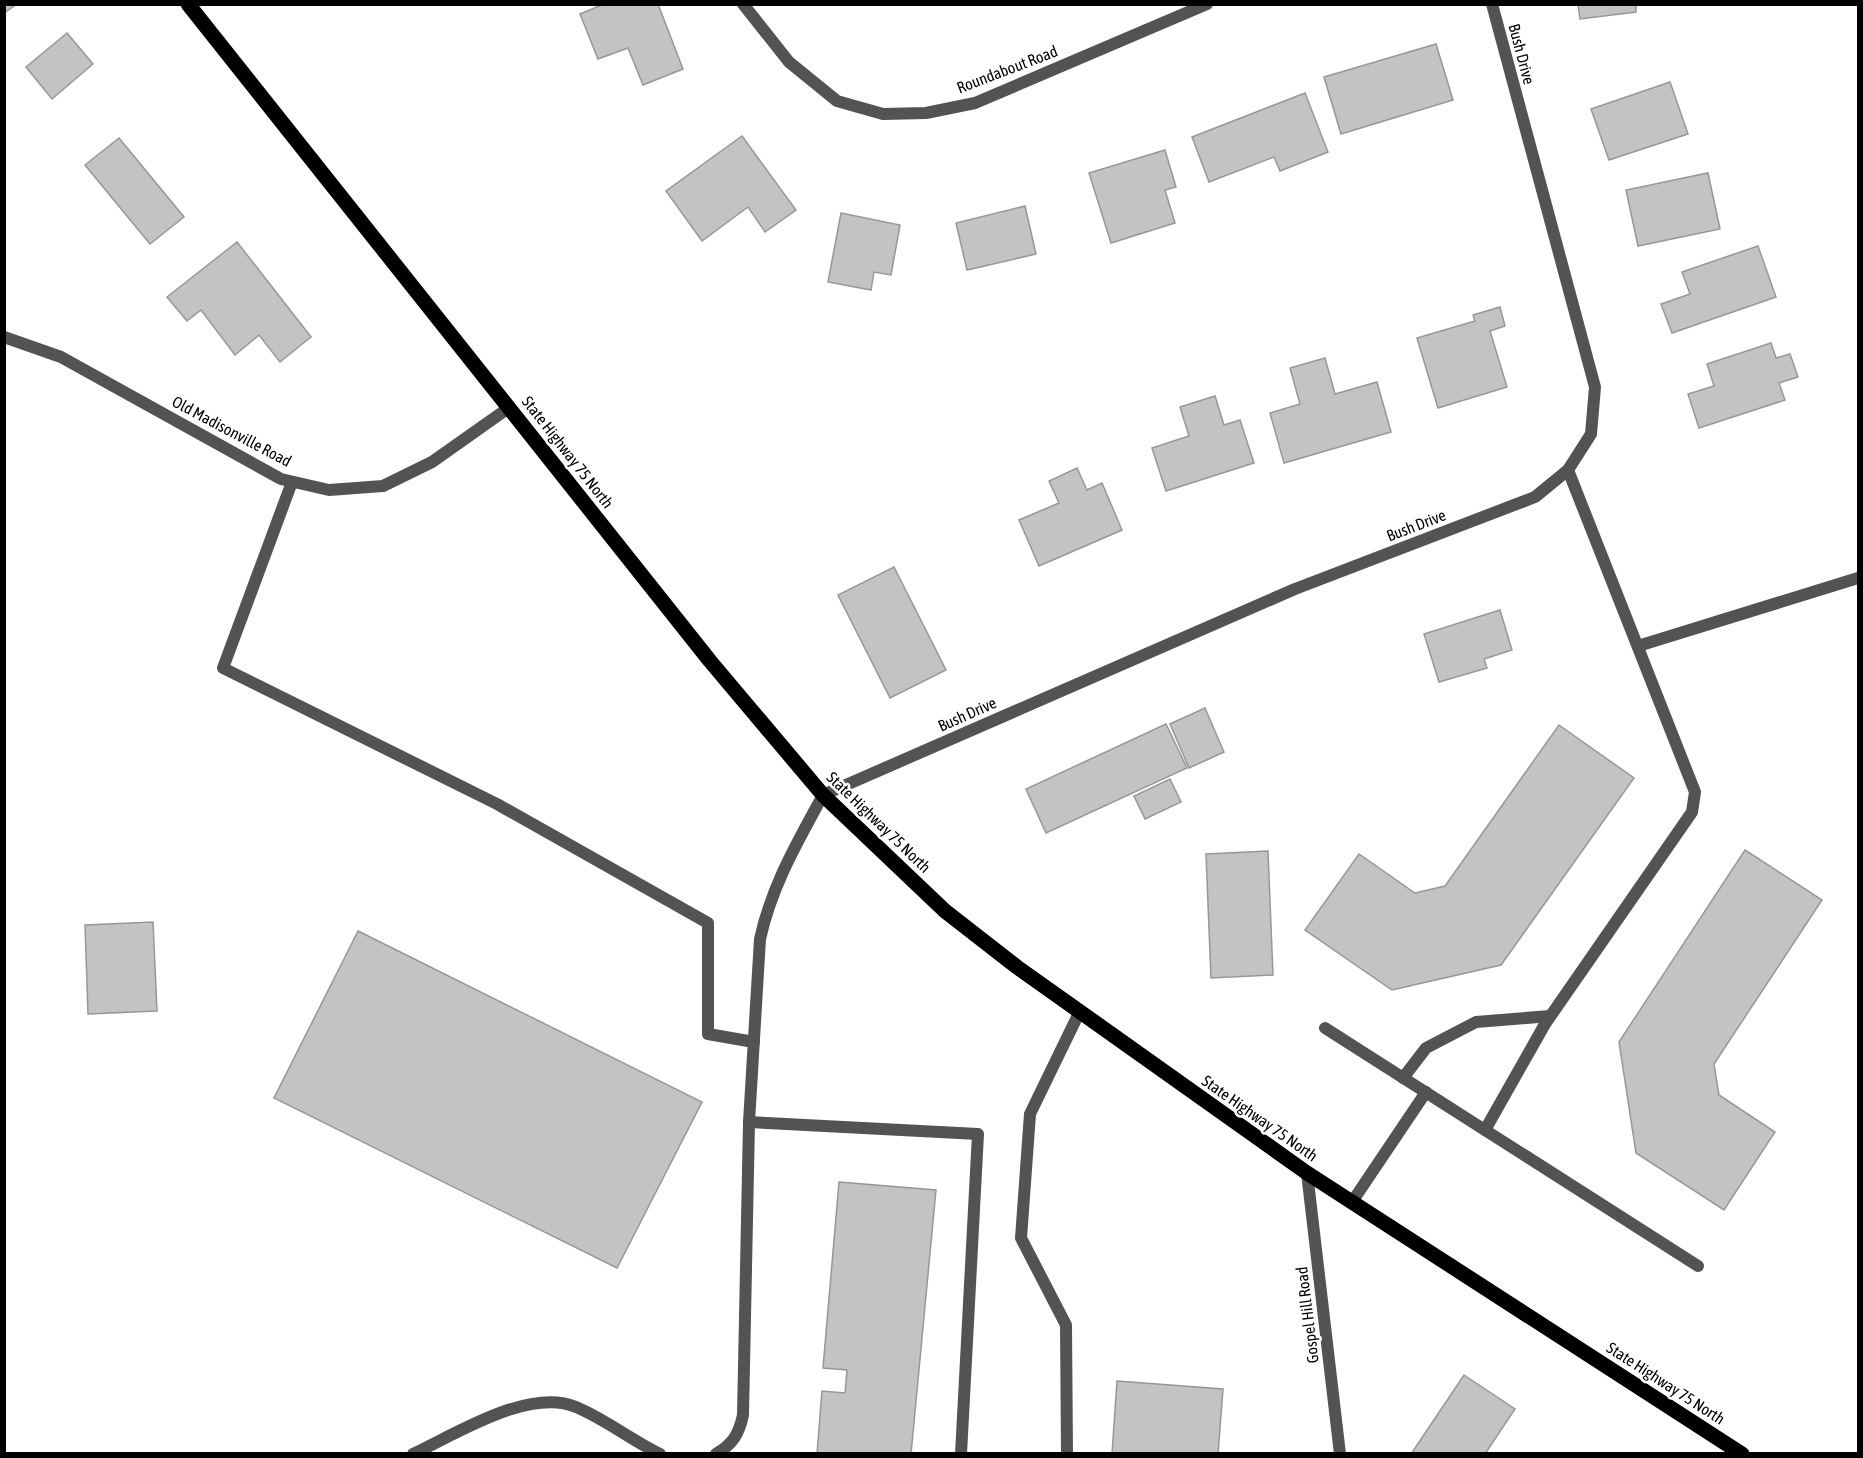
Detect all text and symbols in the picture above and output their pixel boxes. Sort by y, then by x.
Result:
street label: Bush Drive [1505,22,1539,86]
street label: Roundabout Road [954,42,1060,96]
street label: Old Madisonville Road [169,392,295,470]
street label: State Highway 75 North [518,392,617,512]
street label: Bush Drive [1384,505,1448,545]
street label: Bush Drive [935,693,999,735]
street label: State Highway 75 North [823,768,935,877]
street label: State Highway 75 North [1198,1071,1321,1165]
street label: Gospel Hill Road [1292,1266,1323,1364]
street label: State Highway 75 North [1603,1338,1728,1429]

